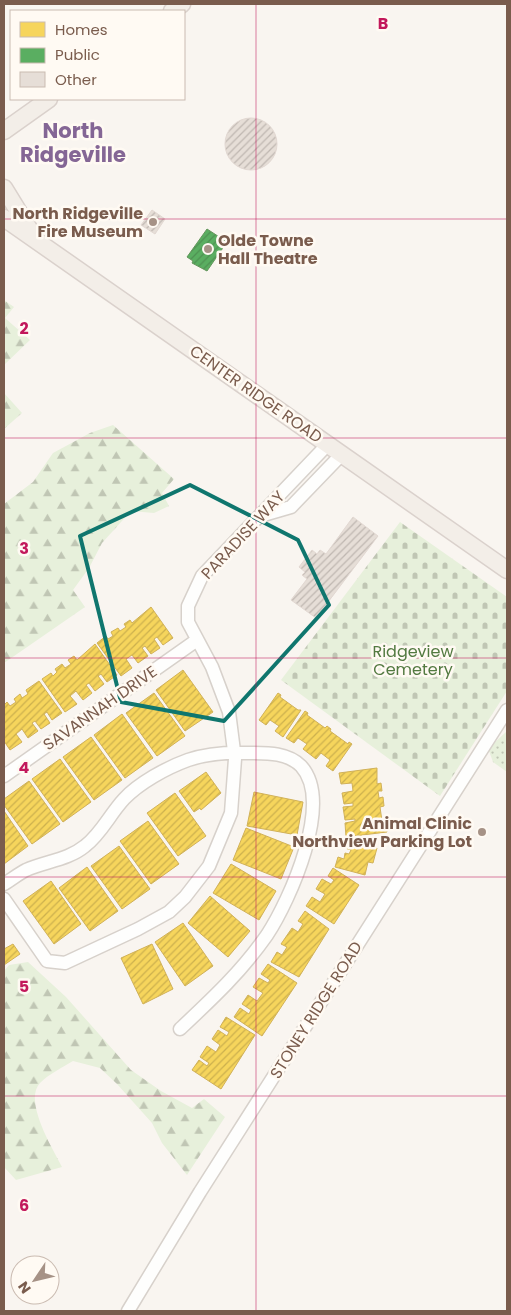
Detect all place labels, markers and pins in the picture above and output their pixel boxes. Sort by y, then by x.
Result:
place label: North Ridgeville Fire Museum [12,202,143,243]
marker: North Ridgeville Fire Museum [147,216,159,228]
place label: Olde Towne Hall Theatre [218,229,318,270]
marker: Olde Towne Hall Theatre [202,243,214,255]
place label: Animal Clinic Northview Parking Lot [292,812,472,853]
marker: Animal Clinic Northview Parking Lot [476,826,488,838]

